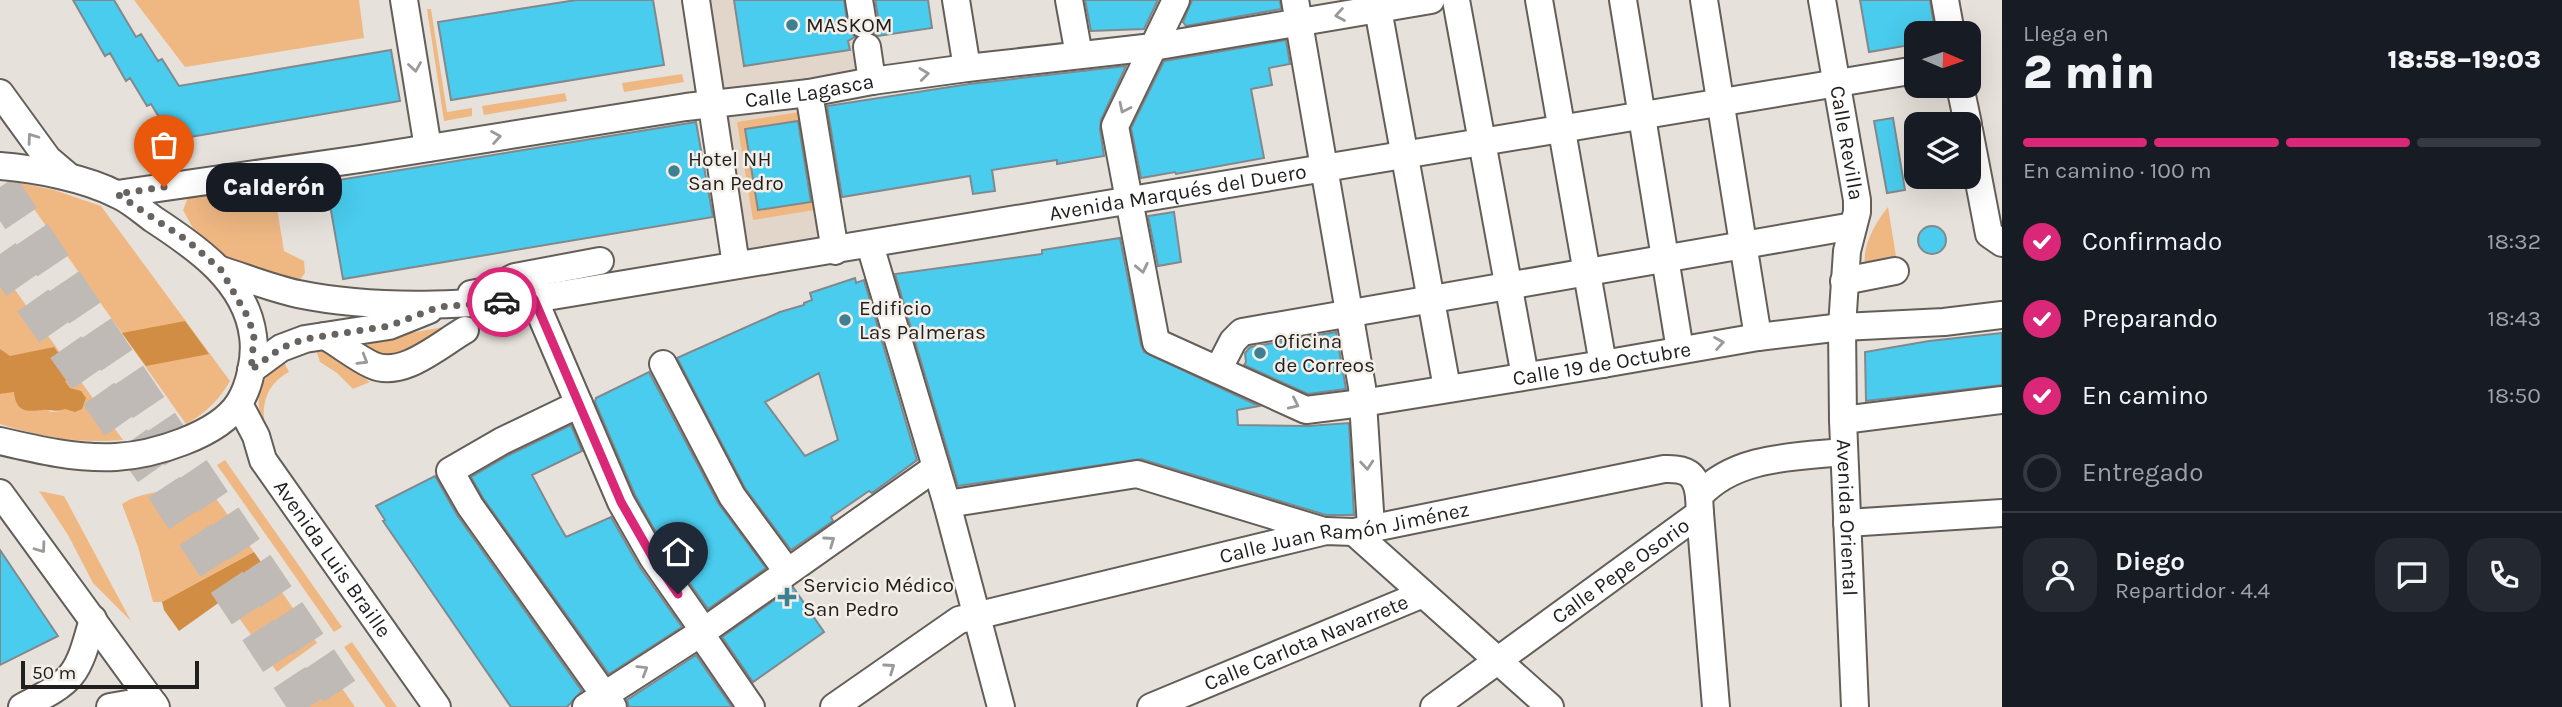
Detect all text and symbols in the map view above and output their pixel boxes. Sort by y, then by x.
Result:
one-way arrow [1334,7,1346,22]
place label: MASKOM [806,13,893,37]
marker: MASKOM [784,17,800,33]
text: Llega en [2023,20,2109,47]
north arrow [1904,21,1981,98]
map controls [1904,21,1981,189]
text: 18:58–19:03 [2388,44,2541,75]
text: 2 min [2023,46,2155,100]
one-way arrow [407,61,422,73]
one-way arrow [918,66,930,81]
street label: Calle Lagasca [743,69,876,112]
street label: Calle Revilla [1825,84,1869,202]
one-way arrow [1118,101,1132,114]
button: layers [1904,112,1981,189]
pin [134,115,194,187]
icon: bag [145,126,183,164]
one-way arrow [490,130,502,145]
one-way arrow [28,133,40,145]
place label: Hotel NH San Pedro [688,147,784,195]
text: En camino · 100 m [2023,157,2212,184]
street label: Avenida Marqués del Duero [1047,159,1308,225]
callout: Calderón [206,162,342,212]
marker: Hotel NH San Pedro [666,163,682,179]
text: Calderón [223,174,325,201]
icon: check [2023,223,2061,261]
text: Confirmado [2082,226,2222,257]
text: 18:32 [2487,228,2541,255]
one-way arrow [1134,262,1149,274]
courier [467,267,537,337]
icon: car [483,283,521,321]
place label: Edificio Las Palmeras [859,296,986,344]
icon: check [2023,300,2061,338]
text: Preparando [2082,303,2218,334]
text: 18:43 [2488,305,2541,332]
marker: Edificio Las Palmeras [837,312,853,328]
place label: Oficina de Correos [1274,329,1375,377]
one-way arrow [1713,336,1725,351]
street label: Calle 19 de Octubre [1511,337,1693,390]
marker: Oficina de Correos [1252,345,1268,361]
one-way arrow [355,351,368,364]
icon: check [2023,377,2061,415]
text: En camino [2082,380,2208,411]
text: 18:50 [2487,382,2541,409]
one-way arrow [1286,396,1299,410]
street label: Avenida Oriental [1832,438,1862,596]
text: Entregado [2082,457,2203,488]
one-way arrow [1360,460,1375,471]
street label: Avenida Luis Braille [269,475,396,642]
street label: Calle Juan Ramón Jiménez [1217,497,1471,568]
street label: Calle Pepe Osorio [1547,513,1694,629]
pin [648,522,708,594]
icon: home [659,533,697,571]
one-way arrow [822,537,835,549]
button: person [2023,538,2097,612]
button: chat [2375,538,2449,612]
button: phone [2467,538,2541,612]
one-way arrow [32,540,45,553]
text: Diego [2115,546,2185,577]
place label: Servicio Médico San Pedro [803,573,954,621]
text: Repartidor · 4.4 [2115,577,2270,604]
marker: Servicio Médico San Pedro [777,587,797,607]
street label: Calle Carlota Navarrete [1201,590,1412,696]
scale bar [21,658,200,690]
text: 50 m [32,662,76,684]
one-way arrow [882,664,895,676]
one-way arrow [635,665,648,678]

